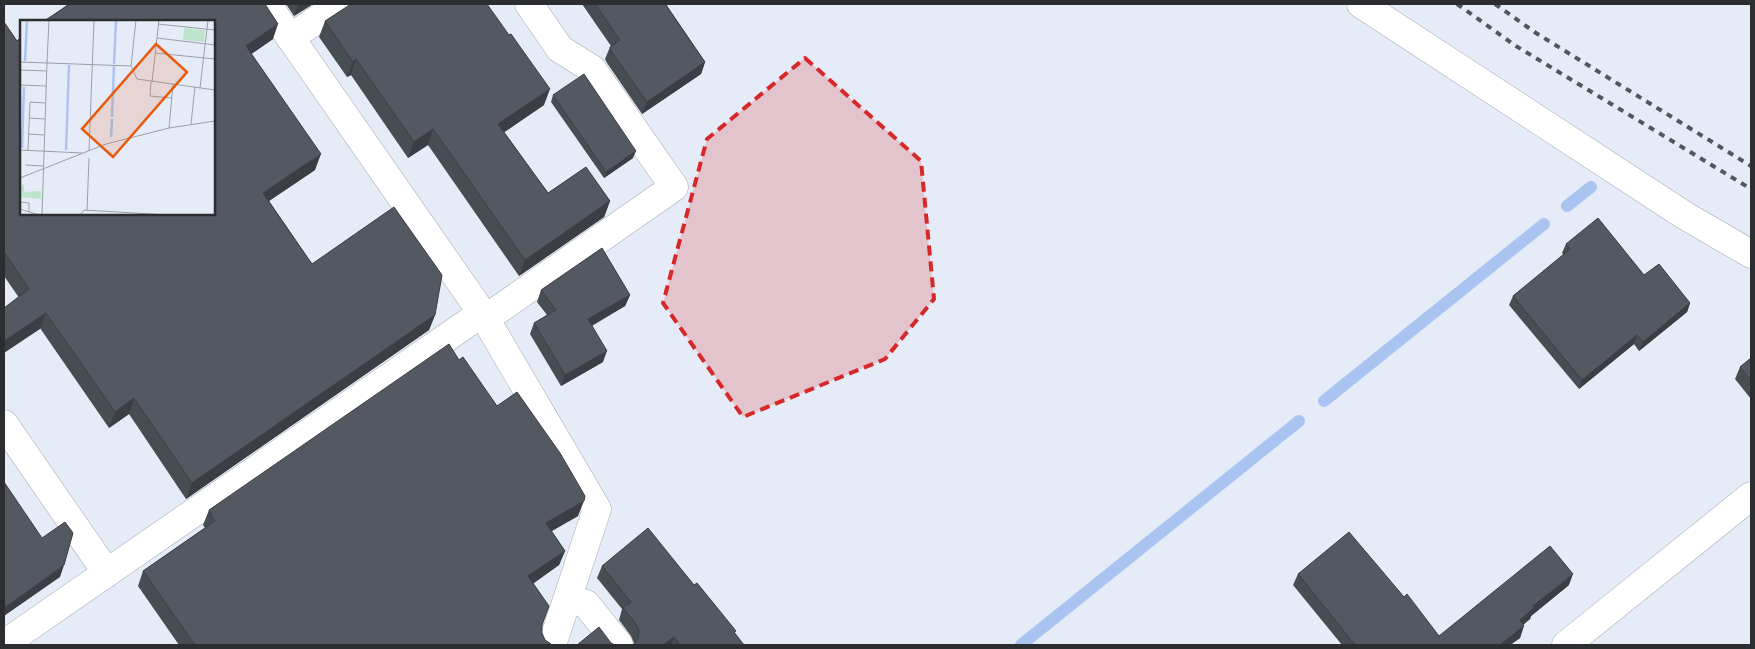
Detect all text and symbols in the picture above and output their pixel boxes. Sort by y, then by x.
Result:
inset map [20,20,215,215]

